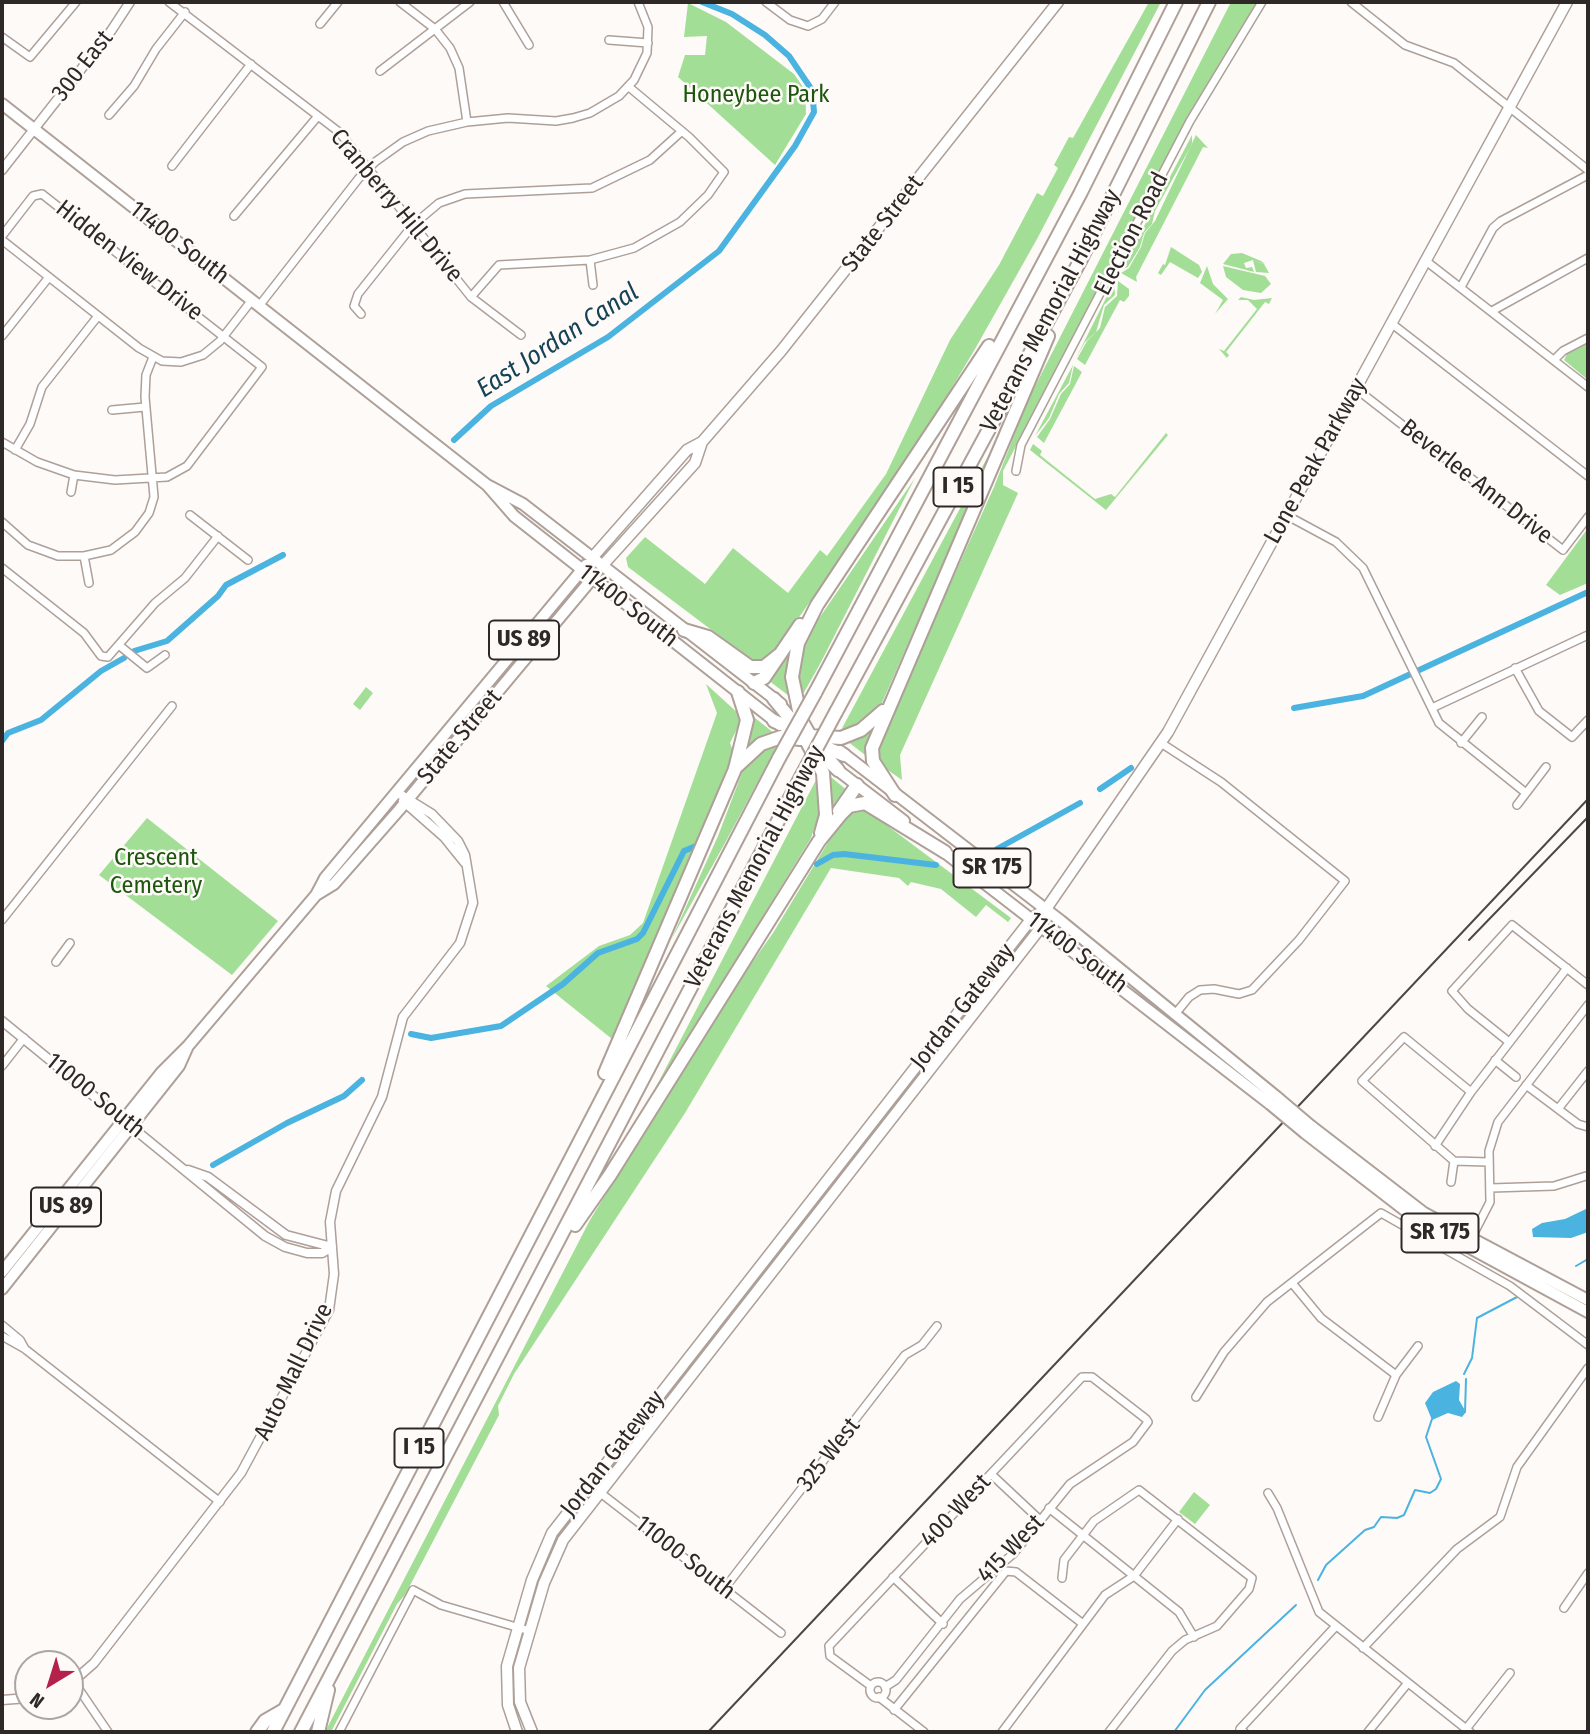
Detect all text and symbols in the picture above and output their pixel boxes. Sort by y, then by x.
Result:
street label: 300 East [46,25,120,107]
park label: Honeybee Park [682,81,830,109]
street label: Cranberry Hill Drive [323,123,469,289]
street label: Election Road [1089,168,1175,300]
street label: State Street [836,170,930,278]
street label: Veterans Memorial Highway [975,185,1127,437]
street label: Hidden View Drive [50,195,208,327]
street label: 11400 South [124,195,234,291]
water label: East Jordan Canal [471,277,645,405]
street label: Lone Peak Parkway [1259,373,1373,549]
street label: Beverlee Ann Drive [1394,414,1558,550]
road number: I 15 [934,467,982,506]
street label: 11400 South [573,558,683,654]
road number: US 89 [489,620,559,660]
street label: State Street [412,684,508,790]
street label: Veterans Memorial Highway [679,741,831,993]
park label: Crescent Cemetery [110,844,202,900]
road number: SR 175 [954,848,1030,888]
street label: 11400 South [1021,906,1133,1000]
street label: Jordan Gateway [905,938,1021,1076]
street label: 11000 South [40,1047,150,1145]
road number: US 89 [31,1188,101,1226]
road number: SR 175 [1402,1214,1478,1252]
street label: Auto Mall Drive [248,1299,340,1445]
street label: Jordan Gateway [555,1385,671,1523]
street label: 325 West [791,1412,867,1498]
road number: I 15 [394,1428,444,1468]
street label: 400 West [915,1468,997,1554]
street label: 415 West [971,1509,1051,1589]
street label: 11000 South [629,1510,741,1606]
north arrow [14,1650,84,1720]
text: N [25,1688,49,1713]

